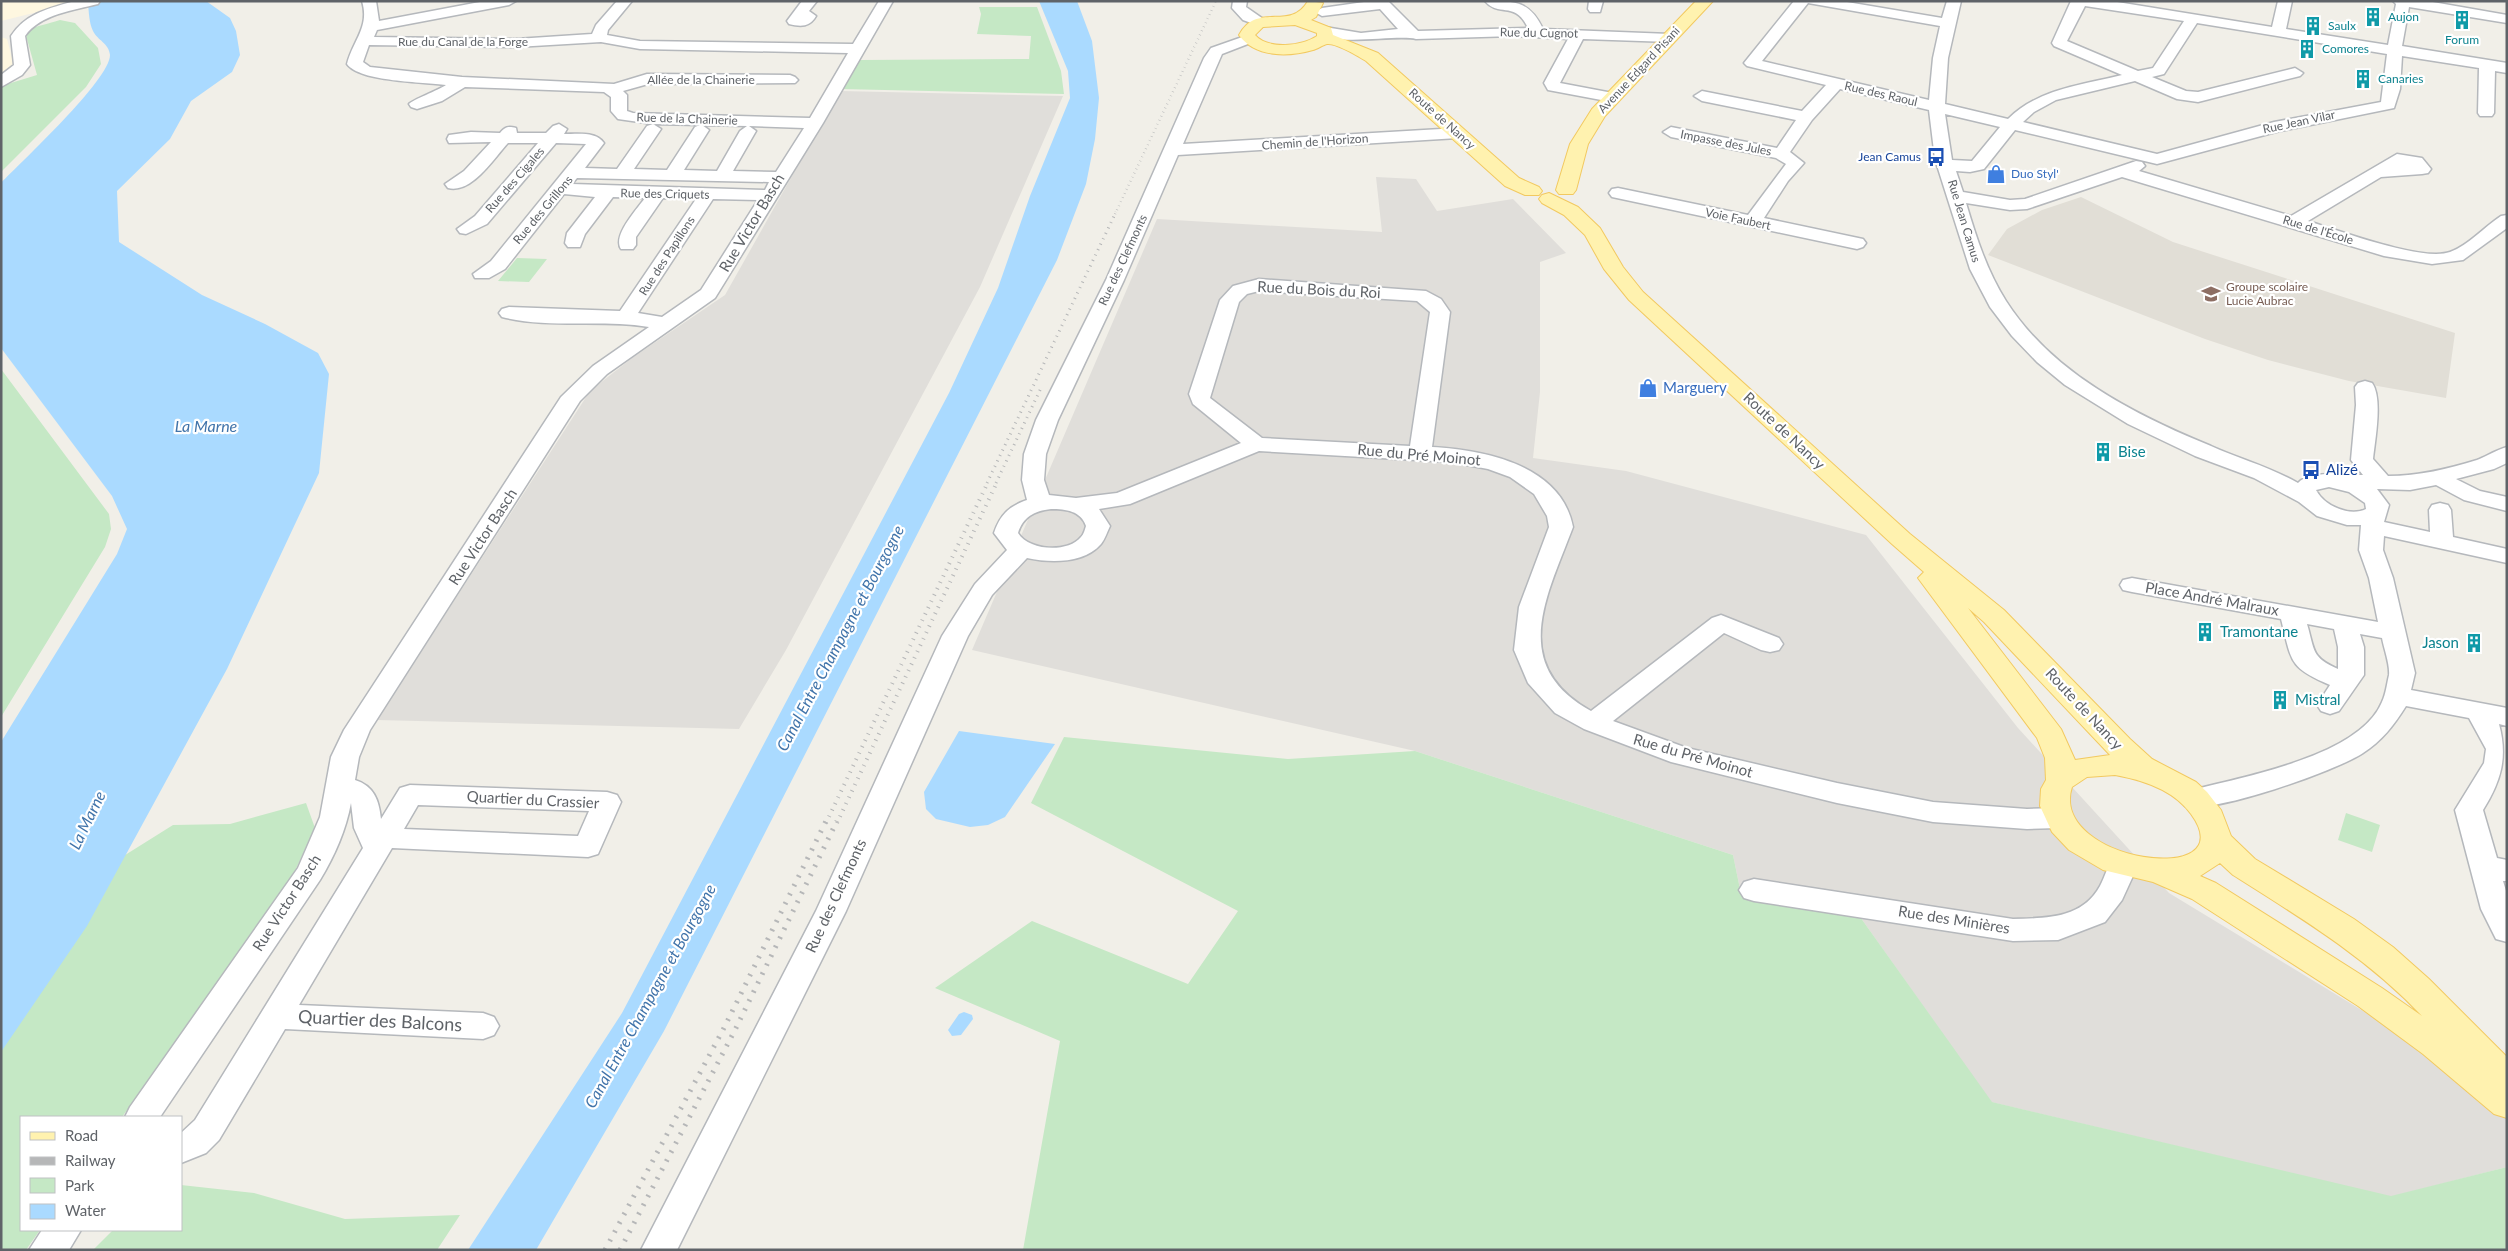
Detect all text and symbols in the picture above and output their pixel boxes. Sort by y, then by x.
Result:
building icon: Aujon [2362,6,2384,28]
place label: Aujon [2388,9,2419,24]
building icon: Forum [2451,9,2473,31]
building icon: Saulx [2302,15,2324,37]
place label: Saulx [2328,18,2356,33]
street label: Avenue Edgard Pisani [1595,23,1683,116]
street label: Rue du Cugnot [1500,24,1579,41]
place label: Forum [2445,32,2479,47]
street label: Rue du Canal de la Forge [398,34,528,49]
building icon: Comores [2296,38,2318,60]
place label: Comores [2322,41,2369,56]
building icon: Canaries [2352,68,2374,90]
place label: Canaries [2378,71,2423,86]
street label: Allée de la Chainerie [647,72,755,87]
street label: Rue des Raoul [1843,78,1919,109]
street label: Route de Nancy [1406,85,1479,153]
street label: Rue Jean Vilar [2261,106,2337,137]
street label: Rue de la Chainerie [636,109,738,128]
street label: Impasse des Jules [1679,126,1773,159]
street label: Chemin de l'Horizon [1261,130,1369,153]
street label: Rue des Cigales [482,144,547,216]
bus stop icon: Jean Camus [1925,146,1947,168]
place label: Jean Camus [1858,149,1921,164]
shop icon: Duo Styl' [1985,163,2007,185]
place label: Duo Styl' [2011,166,2059,181]
street label: Rue Victor Basch [715,170,788,275]
street label: Rue des Grillons [510,172,576,247]
street label: Rue Jean Camus [1945,178,1984,264]
street label: Rue des Criquets [620,185,710,202]
street label: Voie Faubert [1704,204,1773,233]
street label: Rue des Clefmonts [1095,212,1150,308]
street label: Rue de l'École [2281,212,2355,247]
street label: Rue des Papillons [635,213,698,298]
street label: Rue du Bois du Roi [1257,277,1381,301]
place label: Groupe scolaire Lucie Aubrac [2226,279,2308,308]
school or university icon: Groupe scolaire Lucie Aubrac [2200,283,2222,305]
shop icon: Marguery [1637,377,1659,399]
place label: Marguery [1663,378,1727,396]
street label: Route de Nancy [1740,388,1829,473]
water label: La Marne [175,416,238,435]
street label: Rue du Pré Moinot [1357,440,1482,468]
building icon: Bise [2092,441,2114,463]
place label: Bise [2118,442,2146,460]
bus stop icon: Alizé [2300,459,2322,481]
place label: Alizé [2326,460,2358,478]
street label: Rue Victor Basch [444,485,520,588]
water label: Canal Entre Champagne et Bourgogne [772,521,907,754]
street label: Place André Malraux [2144,577,2281,619]
building icon: Tramontane [2194,621,2216,643]
place label: Tramontane [2220,622,2298,640]
building icon: Jason [2463,632,2485,654]
place label: Jason [2422,633,2459,651]
street label: Route de Nancy [2042,664,2127,753]
building icon: Mistral [2269,689,2291,711]
place label: Mistral [2295,690,2341,708]
street label: Rue du Pré Moinot [1631,729,1756,781]
water label: La Marne [64,787,109,852]
street label: Quartier du Crassier [466,787,600,811]
street label: Rue des Clefmonts [801,836,869,955]
street label: Rue Victor Basch [248,851,324,954]
water label: Canal Entre Champagne et Bourgogne [580,880,719,1111]
street label: Rue des Minières [1897,901,2011,937]
street label: Quartier des Balcons [297,1005,463,1035]
legend [20,1116,182,1231]
text: Road [65,1126,98,1144]
text: Railway [65,1151,116,1169]
text: Park [65,1176,95,1194]
text: Water [65,1201,106,1219]

